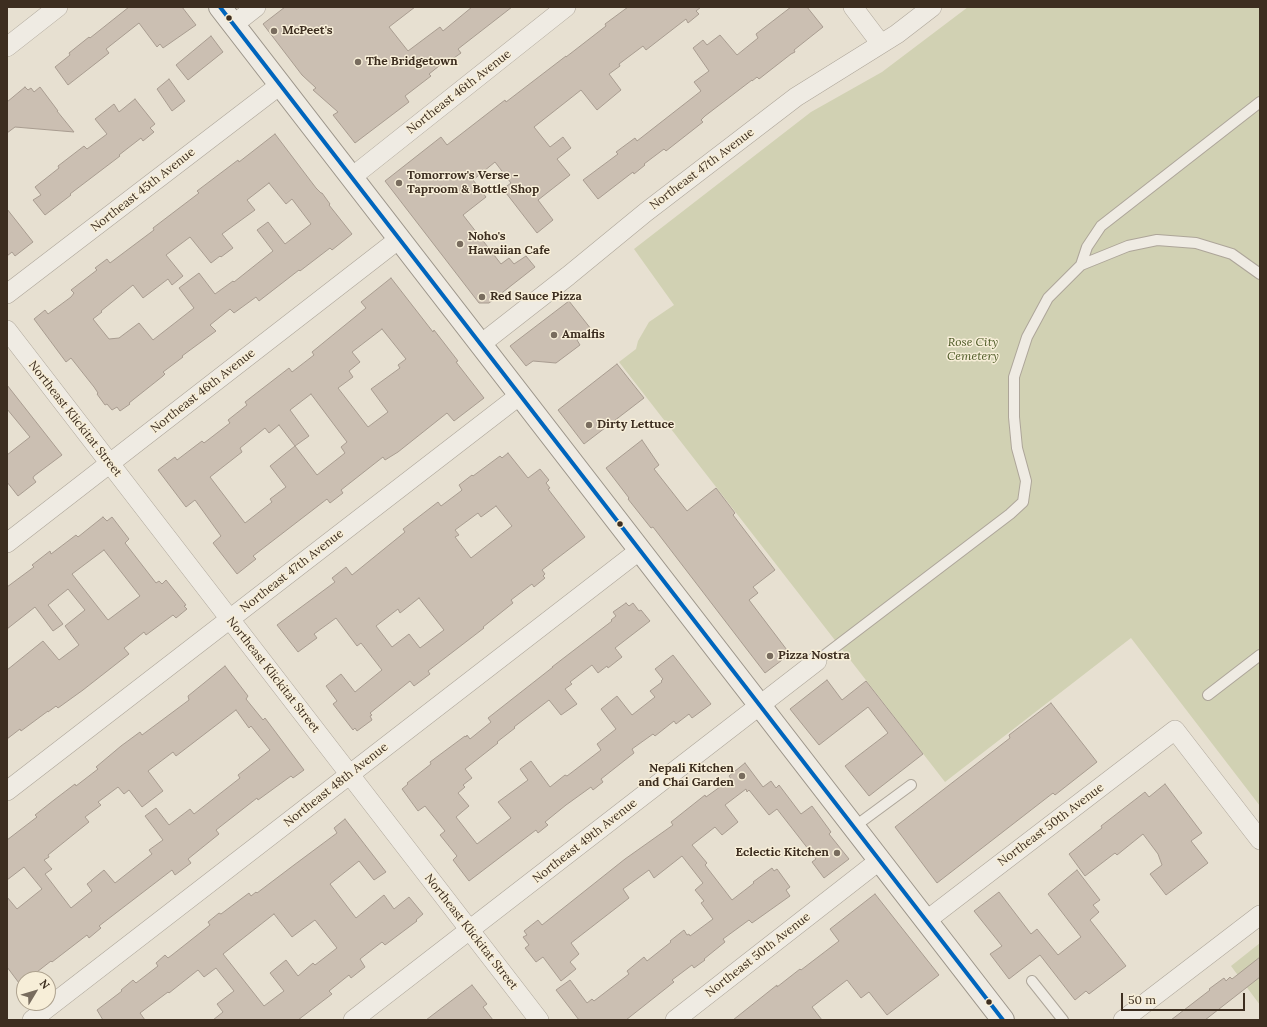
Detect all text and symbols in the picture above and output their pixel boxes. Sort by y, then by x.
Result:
unlabelled marker [224,13,234,23]
place label: McPeet's [282,24,333,38]
marker: McPeet's [269,26,279,36]
street label: Northeast 46th Avenue [404,47,514,137]
place label: The Bridgetown [366,55,458,69]
marker: The Bridgetown [353,57,363,67]
street label: Northeast 47th Avenue [647,125,757,213]
street label: Northeast 45th Avenue [88,145,198,235]
place label: Tomorrow's Verse - Taproom & Bottle Shop [407,169,539,197]
marker: Tomorrow's Verse - Taproom & Bottle Shop [394,178,404,188]
place label: Noho's Hawaiian Cafe [468,230,550,258]
marker: Noho's Hawaiian Cafe [455,239,465,249]
place label: Red Sauce Pizza [490,290,582,304]
marker: Red Sauce Pizza [477,292,487,302]
place label: Amalfis [562,328,605,342]
marker: Amalfis [549,330,559,340]
park label: Rose City Cemetery [947,336,999,364]
street label: Northeast 46th Avenue [148,346,258,436]
street label: Northeast Klickitat Street [25,358,125,480]
place label: Dirty Lettuce [597,418,674,432]
marker: Dirty Lettuce [584,420,594,430]
unlabelled marker [615,519,625,529]
street label: Northeast 47th Avenue [238,526,346,616]
street label: Northeast Klickitat Street [223,614,323,736]
place label: Pizza Nostra [778,649,850,663]
marker: Pizza Nostra [765,651,775,661]
street label: Northeast 48th Avenue [281,740,391,830]
place label: Nepali Kitchen and Chai Garden [638,762,734,790]
marker: Nepali Kitchen and Chai Garden [737,771,747,781]
street label: Northeast 50th Avenue [995,780,1107,870]
street label: Northeast 49th Avenue [530,796,640,886]
place label: Eclectic Kitchen [736,846,829,860]
marker: Eclectic Kitchen [832,848,842,858]
street label: Northeast Klickitat Street [421,871,521,993]
street label: Northeast 50th Avenue [703,910,813,1000]
north arrow [16,971,56,1011]
text: N [37,977,53,992]
scale bar [1123,985,1247,1011]
text: 50 m [1128,992,1156,1007]
unlabelled marker [984,997,994,1007]

